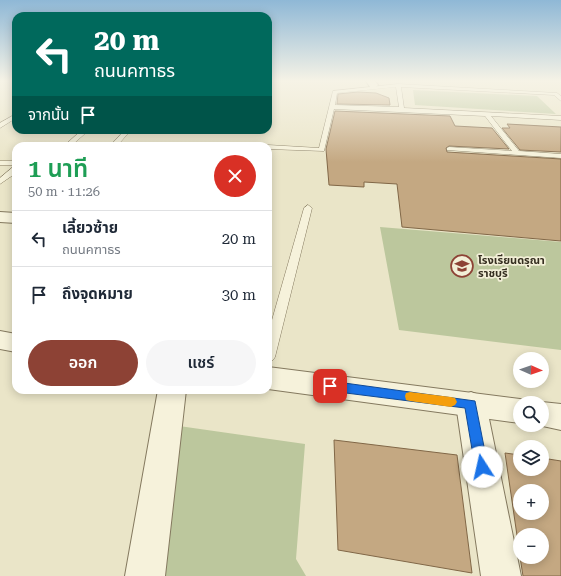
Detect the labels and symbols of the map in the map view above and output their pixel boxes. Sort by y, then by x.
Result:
school or university icon: โรงเรียนดรุณา ราชบุรี [449,253,475,279]
place label: โรงเรียนดรุณา ราชบุรี [478,254,545,280]
north arrow [513,352,549,388]
pin [313,369,347,403]
position arrow [461,446,503,488]

